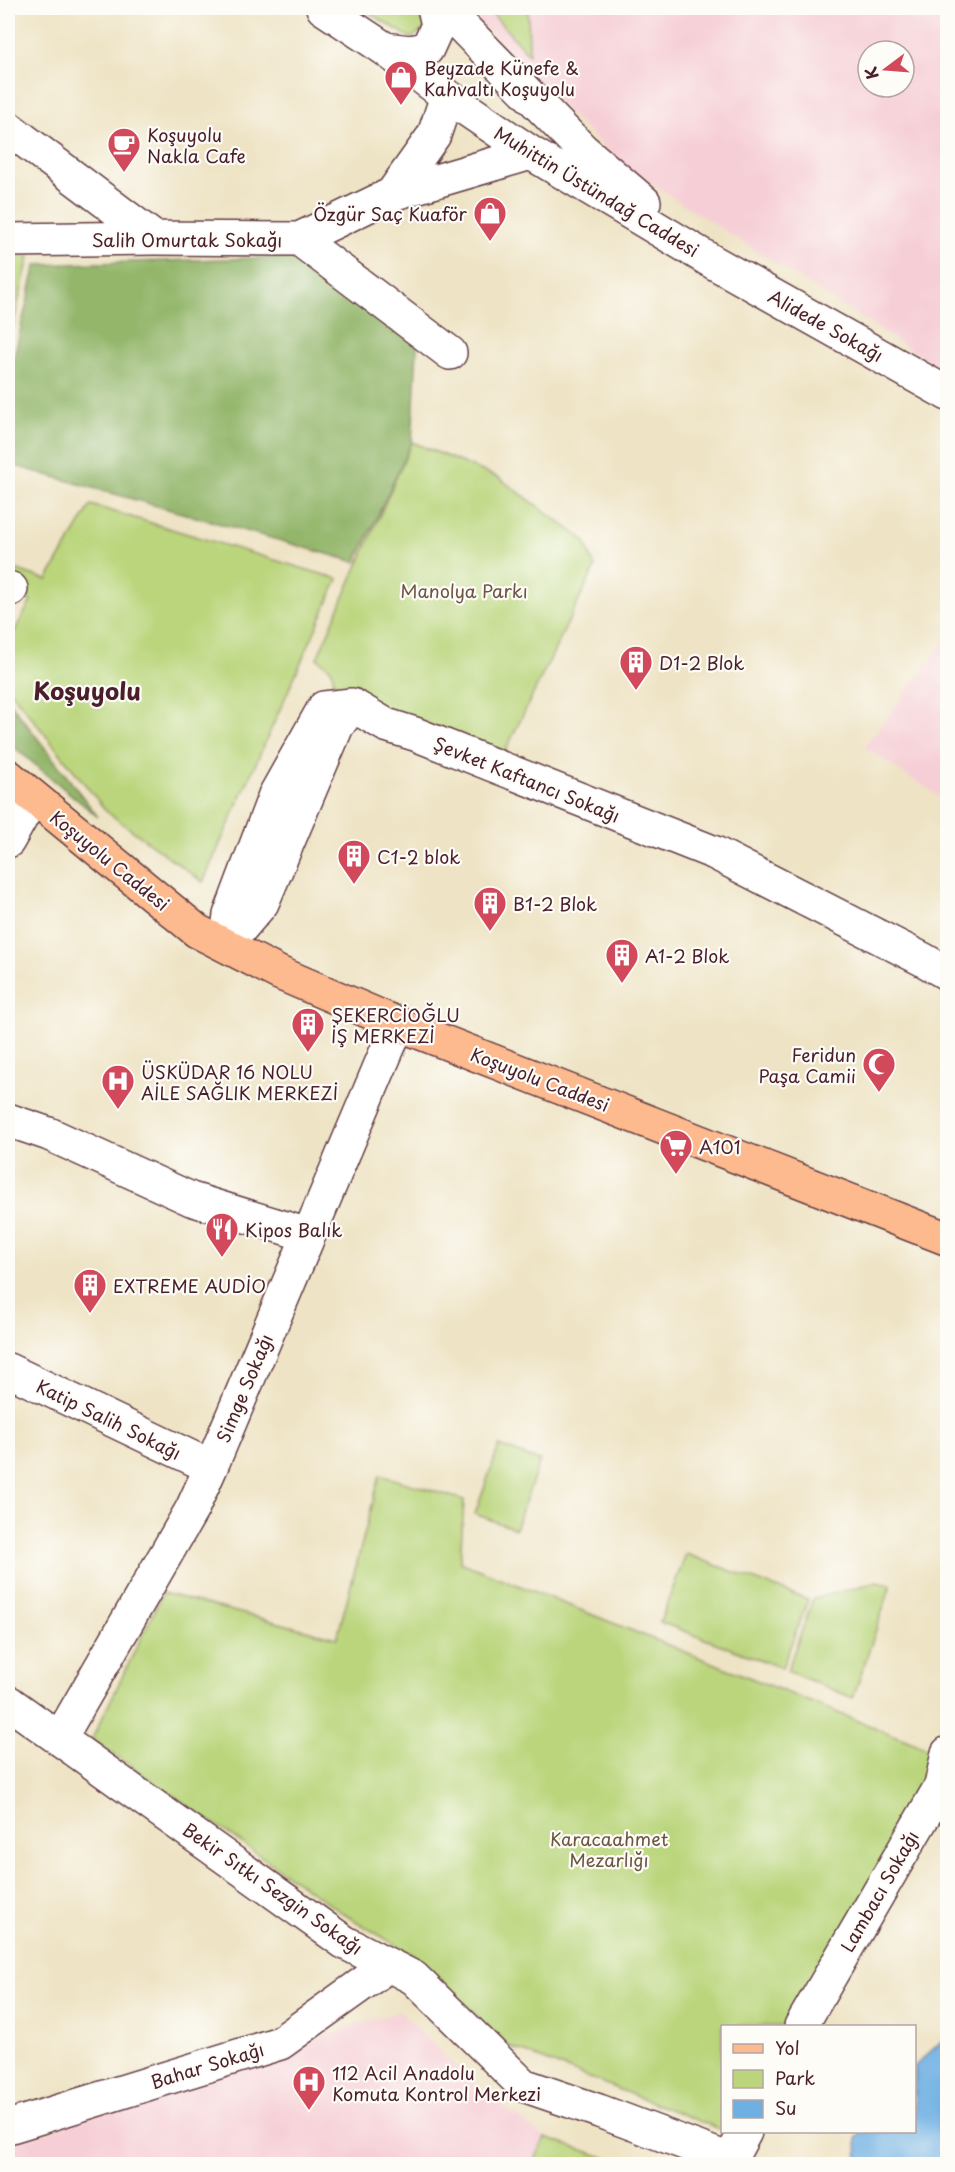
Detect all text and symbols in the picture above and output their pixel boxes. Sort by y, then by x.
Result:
north arrow [856,39,916,99]
place label: Beyzade Künefe & Kahvaltı Koşuyolu [424,54,579,102]
shop icon: Beyzade Künefe & Kahvaltı Koşuyolu [383,59,419,106]
text: K [857,64,884,82]
street label: Muhittin Üstündağ Caddesi [489,119,705,263]
place label: Koşuyolu Nakla Cafe [147,121,246,169]
cafe icon: Koşuyolu Nakla Cafe [106,126,142,173]
shop icon: Özgür Saç Kuaför [472,195,508,242]
place label: Özgür Saç Kuaför [313,200,468,227]
street label: Salih Omurtak Sokağı [92,226,282,253]
street label: Alidede Sokağı [763,282,889,368]
park label: Manolya Parkı [400,577,528,604]
building icon: D1-2 Blok [618,644,654,691]
place label: D1-2 Blok [659,649,745,676]
district label: Koşuyolu [33,672,141,708]
street label: Şevket Kaftancı Sokağı [430,729,624,829]
street label: Koşuyolu Caddesi [44,803,176,917]
building icon: C1-2 blok [336,838,372,885]
place label: C1-2 blok [377,843,460,870]
building icon: B1-2 Blok [472,885,508,932]
place label: B1-2 Blok [513,890,597,917]
building icon: A1-2 Blok [604,937,640,984]
place label: A1-2 Blok [645,942,729,969]
place label: ŞEKERCİOĞLU İŞ MERKEZİ [331,1001,460,1049]
building icon: ŞEKERCİOĞLU İŞ MERKEZİ [290,1006,326,1053]
street label: Koşuyolu Caddesi [467,1040,613,1118]
place label: Feridun Paşa Camii [758,1041,856,1089]
mosque icon: Feridun Paşa Camii [861,1046,897,1093]
place label: ÜSKÜDAR 16 NOLU AİLE SAĞLIK MERKEZİ [141,1058,338,1106]
hospital icon: ÜSKÜDAR 16 NOLU AİLE SAĞLIK MERKEZİ [100,1063,136,1110]
supermarket icon: A101 [658,1128,694,1175]
place label: A101 [699,1133,741,1160]
restaurant icon: Kipos Balık [204,1211,240,1258]
place label: Kipos Balık [245,1216,343,1243]
building icon: EXTREME AUDİO [72,1267,108,1314]
place label: EXTREME AUDİO [113,1272,266,1299]
street label: Simge Sokağı [209,1329,279,1447]
street label: Katip Salih Sokağı [32,1372,186,1466]
street label: Bekir Sıtkı Sezgin Sokağı [177,1815,369,1961]
park label: Karacaahmet Mezarlığı [550,1825,669,1873]
street label: Lambacı Sokağı [833,1825,925,1957]
legend [721,2025,916,2133]
text: Yol [775,2034,800,2061]
street label: Bahar Sokağı [147,2035,267,2095]
place label: 112 Acil Anadolu Komuta Kontrol Merkezi [332,2059,541,2107]
hospital icon: 112 Acil Anadolu Komuta Kontrol Merkezi [291,2064,327,2111]
text: Park [775,2064,815,2091]
text: Su [775,2094,796,2121]

